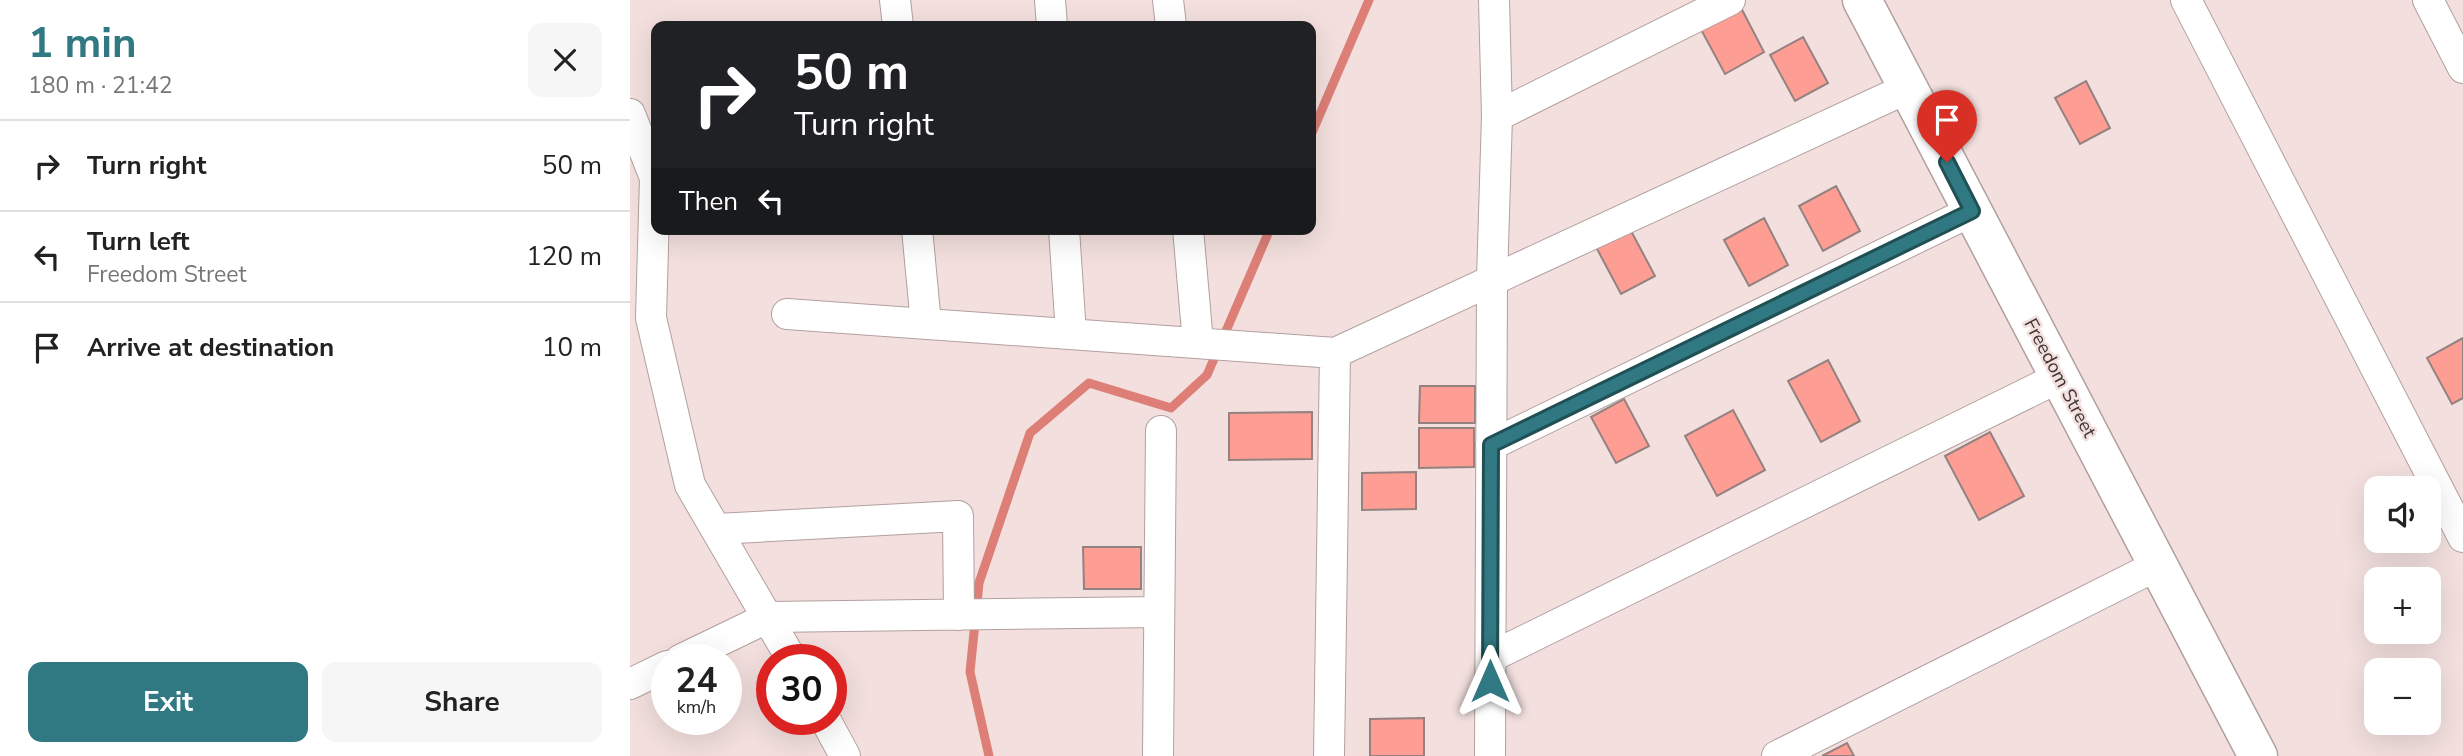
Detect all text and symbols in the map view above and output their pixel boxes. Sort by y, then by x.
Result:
text: 1 min [28,15,137,72]
button: close [528,23,602,97]
text: 50 m [794,39,909,106]
icon: right [679,49,770,140]
text: 180 m · 21:42 [28,70,173,101]
pin [1917,90,1977,162]
icon: arrive [1928,101,1966,139]
text: Turn right [794,103,934,146]
icon: right [28,147,66,185]
text: Turn right [87,148,206,183]
text: 50 m [542,148,602,183]
icon: left [752,182,790,220]
text: Then [679,184,738,219]
text: Turn left [87,224,190,259]
icon: left [28,238,66,276]
text: 120 m [526,239,602,274]
text: Freedom Street [87,259,246,290]
street label: Freedom Street [2018,314,2103,443]
icon: arrive [28,329,66,367]
text: Arrive at destination [87,330,334,365]
text: 10 m [542,330,602,365]
map controls [2364,476,2441,735]
button: sound [2364,476,2441,553]
button: + [2364,567,2441,644]
speed limit sign: 30 [756,644,847,735]
position arrow [1453,644,1527,718]
text: 24 [675,657,718,704]
button: − [2364,658,2441,735]
button: Exit [28,662,308,742]
button: Share [322,662,602,742]
text: km/h [677,695,716,719]

